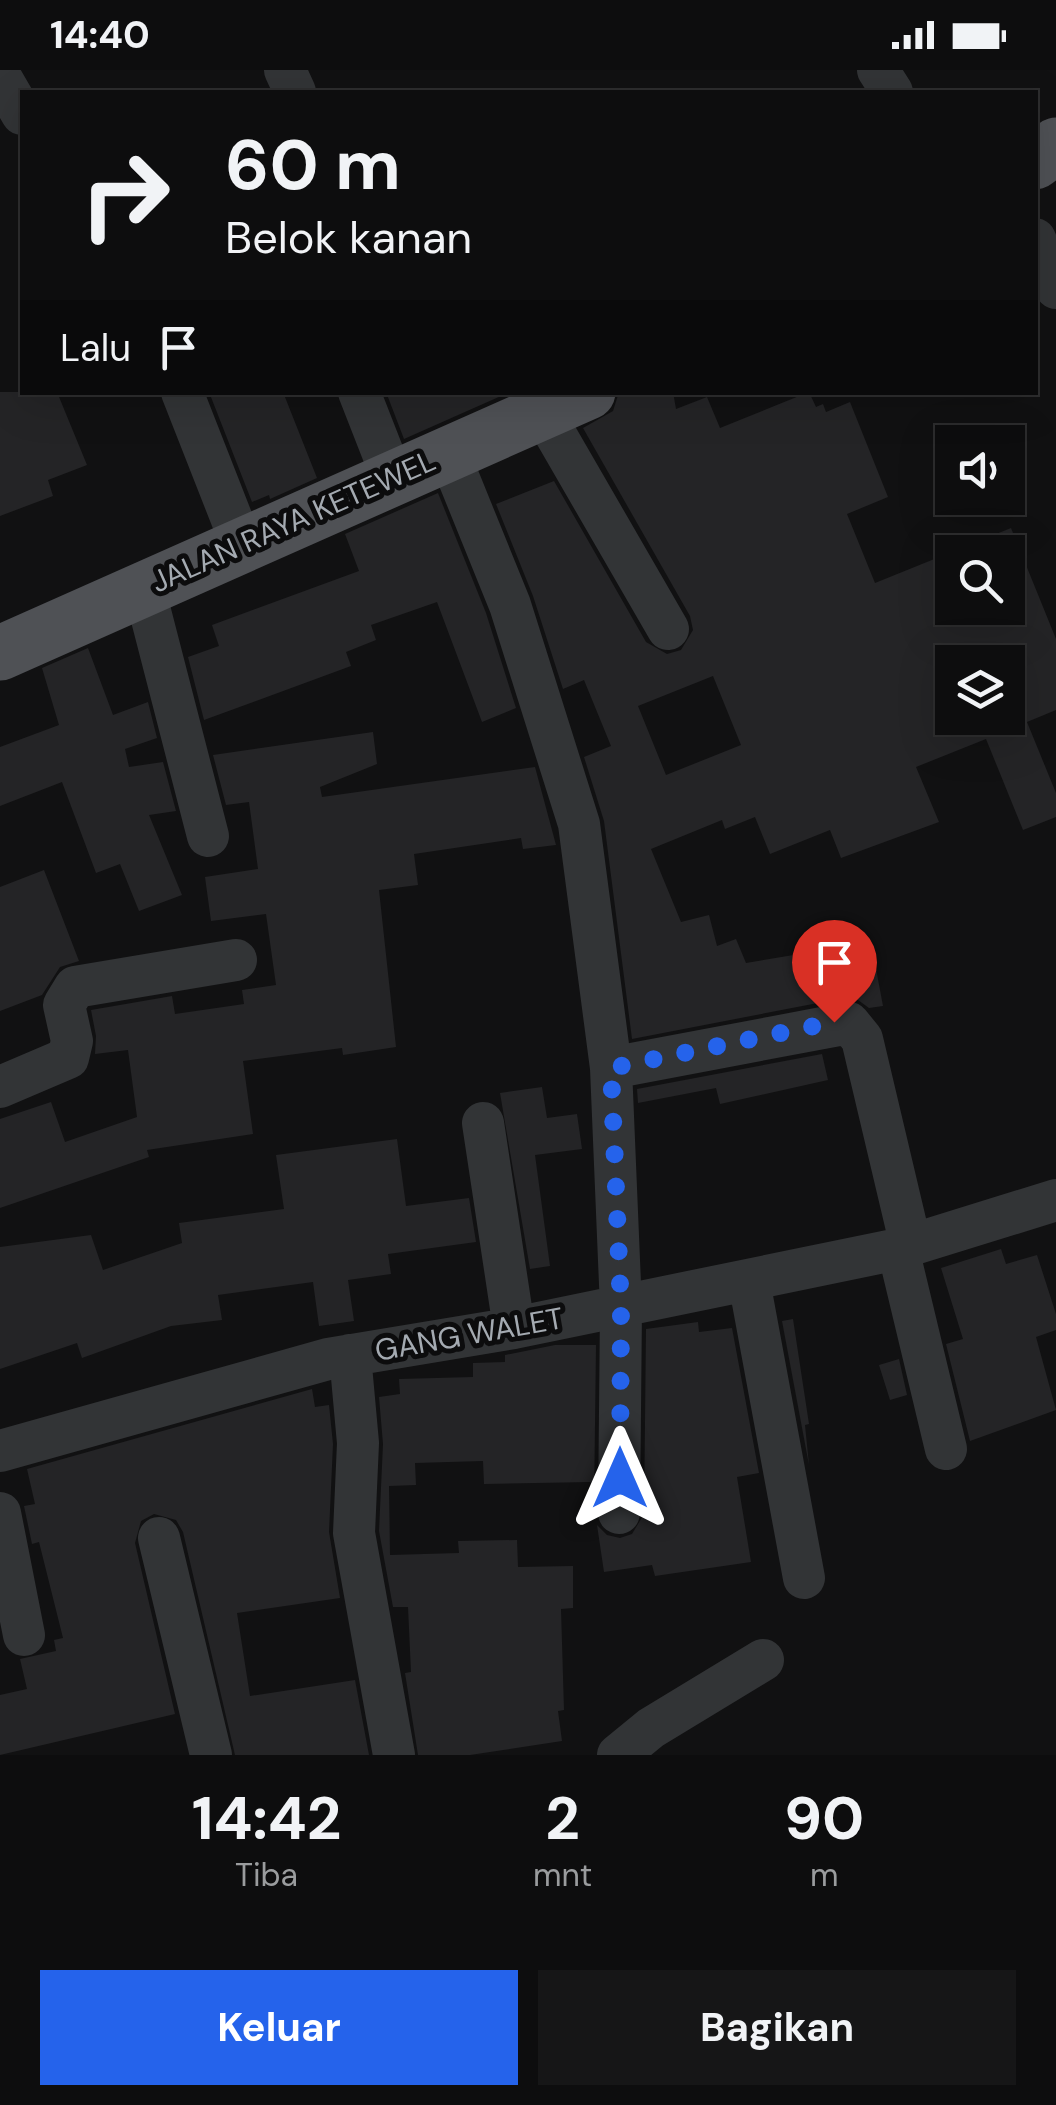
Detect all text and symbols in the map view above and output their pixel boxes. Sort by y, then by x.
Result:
text: 14:40 [50,10,150,60]
text: 60 m [225,120,401,211]
icon: right [60,130,190,260]
text: Belok kanan [225,208,472,267]
icon: arrive [151,320,206,375]
text: Lalu [60,323,131,373]
map controls [935,425,1025,735]
button: sound [935,425,1025,515]
street label: JALAN RAYA KETEWEL [145,441,441,601]
button: search [935,535,1025,625]
button: layers [935,645,1025,735]
pin [792,920,877,1023]
icon: arrive [807,935,862,990]
street label: GANG WALET [372,1298,566,1370]
position arrow [568,1426,672,1530]
text: 14:42 [192,1779,341,1858]
text: 2 [545,1779,580,1858]
text: 90 [784,1779,864,1858]
text: Tiba [235,1854,298,1896]
text: mnt [533,1854,592,1896]
text: m [810,1854,838,1896]
button: Keluar [40,1970,518,2085]
button: Bagikan [538,1970,1016,2085]

